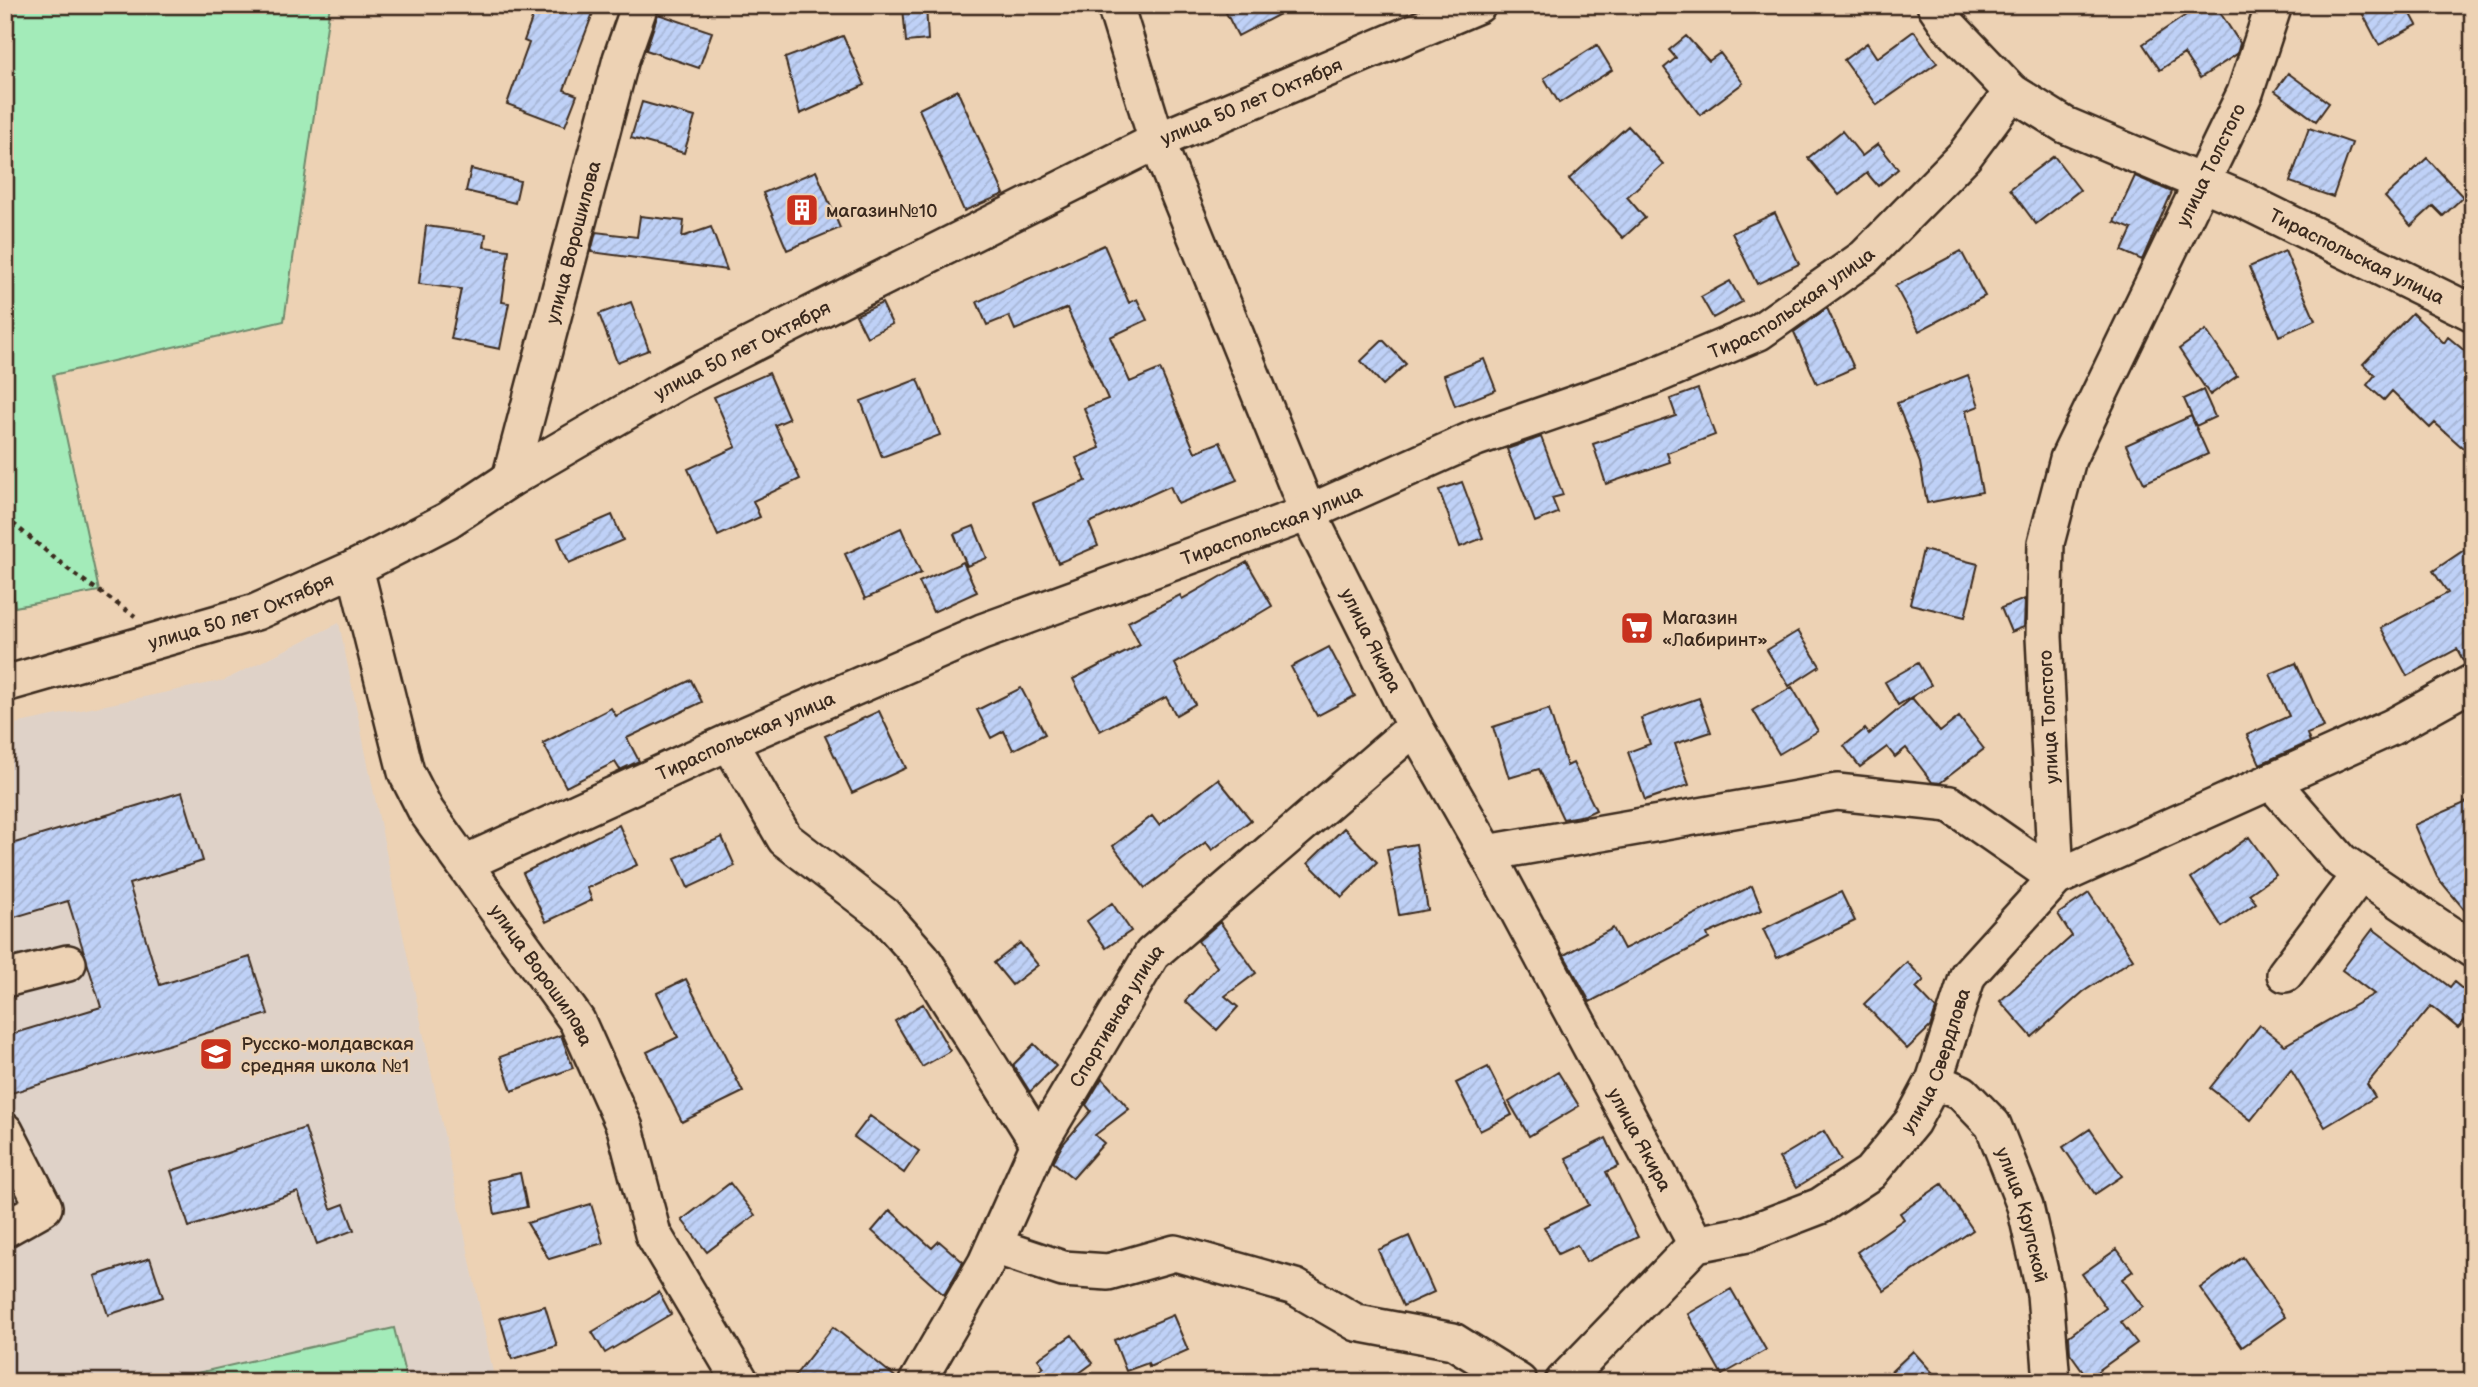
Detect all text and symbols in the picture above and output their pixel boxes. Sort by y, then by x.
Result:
street label: улица 50 лет Октября [1157,54,1346,151]
street label: улица Толстого [2172,100,2251,231]
street label: улица Ворошилова [542,159,607,326]
building icon: магазин№10 [783,191,821,229]
place label: магазин№10 [826,200,937,223]
street label: Тираспольская улица [2265,205,2448,310]
street label: Тираспольская улица [1705,244,1880,365]
street label: улица 50 лет Октября [650,296,835,406]
street label: Тираспольская улица [1178,480,1366,571]
street label: улица 50 лет Октября [146,569,338,655]
street label: улица Якира [1335,585,1406,697]
place label: Магазин «Лабиринт» [1662,607,1768,652]
supermarket icon: Магазин «Лабиринт» [1618,609,1656,647]
street label: улица Толстого [2035,649,2064,784]
street label: Тираспольская улица [653,687,839,787]
street label: улица Ворошилова [484,900,597,1050]
street label: Спортивная улица [1065,939,1169,1092]
street label: улица Свердлова [1897,986,1976,1139]
place label: Русско-молдавская средняя школа №1 [241,1033,414,1078]
school or university icon: Русско-молдавская средняя школа №1 [197,1035,235,1073]
street label: улица Якира [1602,1085,1676,1196]
street label: улица Крупской [1990,1144,2052,1285]

